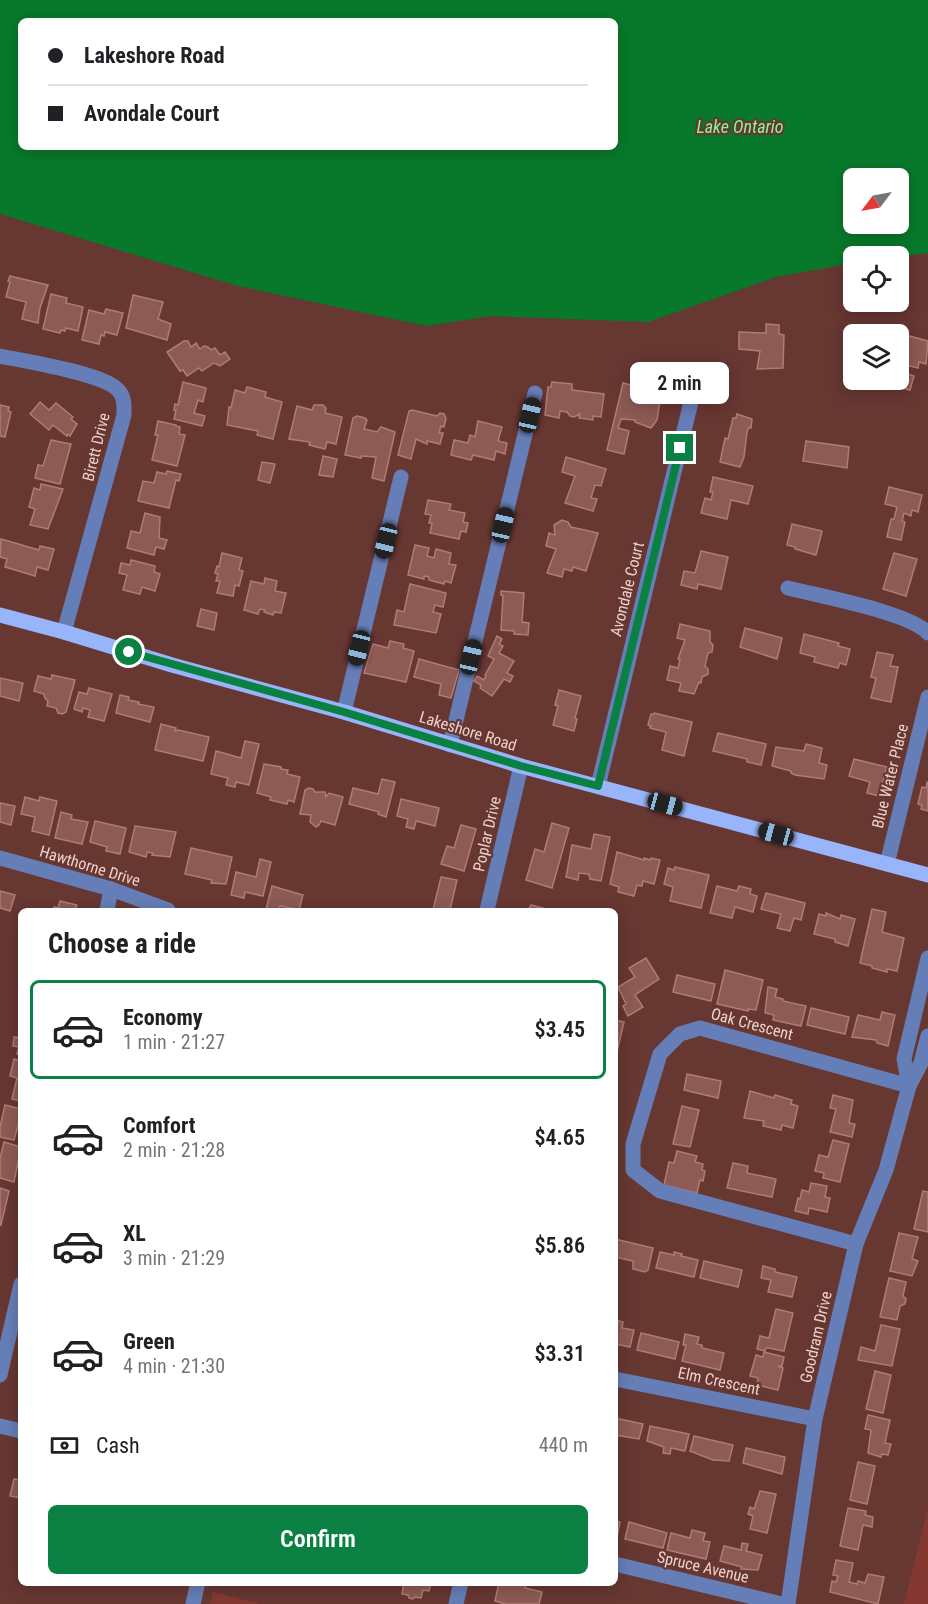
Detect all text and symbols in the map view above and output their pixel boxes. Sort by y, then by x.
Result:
text: Lakeshore Road [84,43,225,68]
text: Avondale Court [84,101,219,126]
water label: Lake Ontario [696,116,784,137]
north arrow [843,168,909,234]
map controls [843,168,909,390]
button: locate [843,246,909,312]
button: layers [843,324,909,390]
callout: 2 min [630,361,730,403]
text: 2 min [657,371,702,395]
car [517,395,543,435]
street label: Birett Drive [78,411,114,483]
route end [666,434,693,461]
car [490,505,516,545]
car [373,521,399,561]
street label: Avondale Court [606,540,648,638]
car [346,628,372,668]
car [458,637,484,677]
route start [115,638,142,665]
street label: Lakeshore Road [417,707,519,755]
street label: Blue Water Place [868,722,912,830]
car [645,791,685,817]
street label: Poplar Drive [469,795,505,873]
car [756,821,796,847]
street label: Hawthorne Drive [37,842,143,890]
text: Choose a ride [48,928,196,960]
icon: car [51,1003,105,1057]
street label: Oak Crescent [709,1004,795,1044]
text: Economy [123,1005,203,1030]
text: $3.45 [534,1017,585,1042]
text: 1 min · 21:27 [123,1030,225,1054]
icon: car [51,1111,105,1165]
text: Comfort [123,1113,196,1138]
text: $4.65 [534,1125,585,1150]
text: 2 min · 21:28 [123,1138,225,1162]
icon: car [51,1219,105,1273]
text: XL [123,1221,146,1246]
text: $5.86 [534,1233,585,1258]
text: 3 min · 21:29 [123,1246,225,1270]
street label: Goodram Drive [796,1289,836,1385]
icon: car [51,1327,105,1381]
text: Green [123,1329,175,1354]
text: $3.31 [534,1341,585,1366]
text: 4 min · 21:30 [123,1354,225,1378]
street label: Elm Crescent [676,1363,762,1399]
icon: cash [48,1429,81,1462]
text: Cash [96,1433,140,1458]
text: 440 m [539,1433,588,1457]
button: Confirm [48,1505,588,1574]
street label: Spruce Avenue [655,1547,751,1587]

